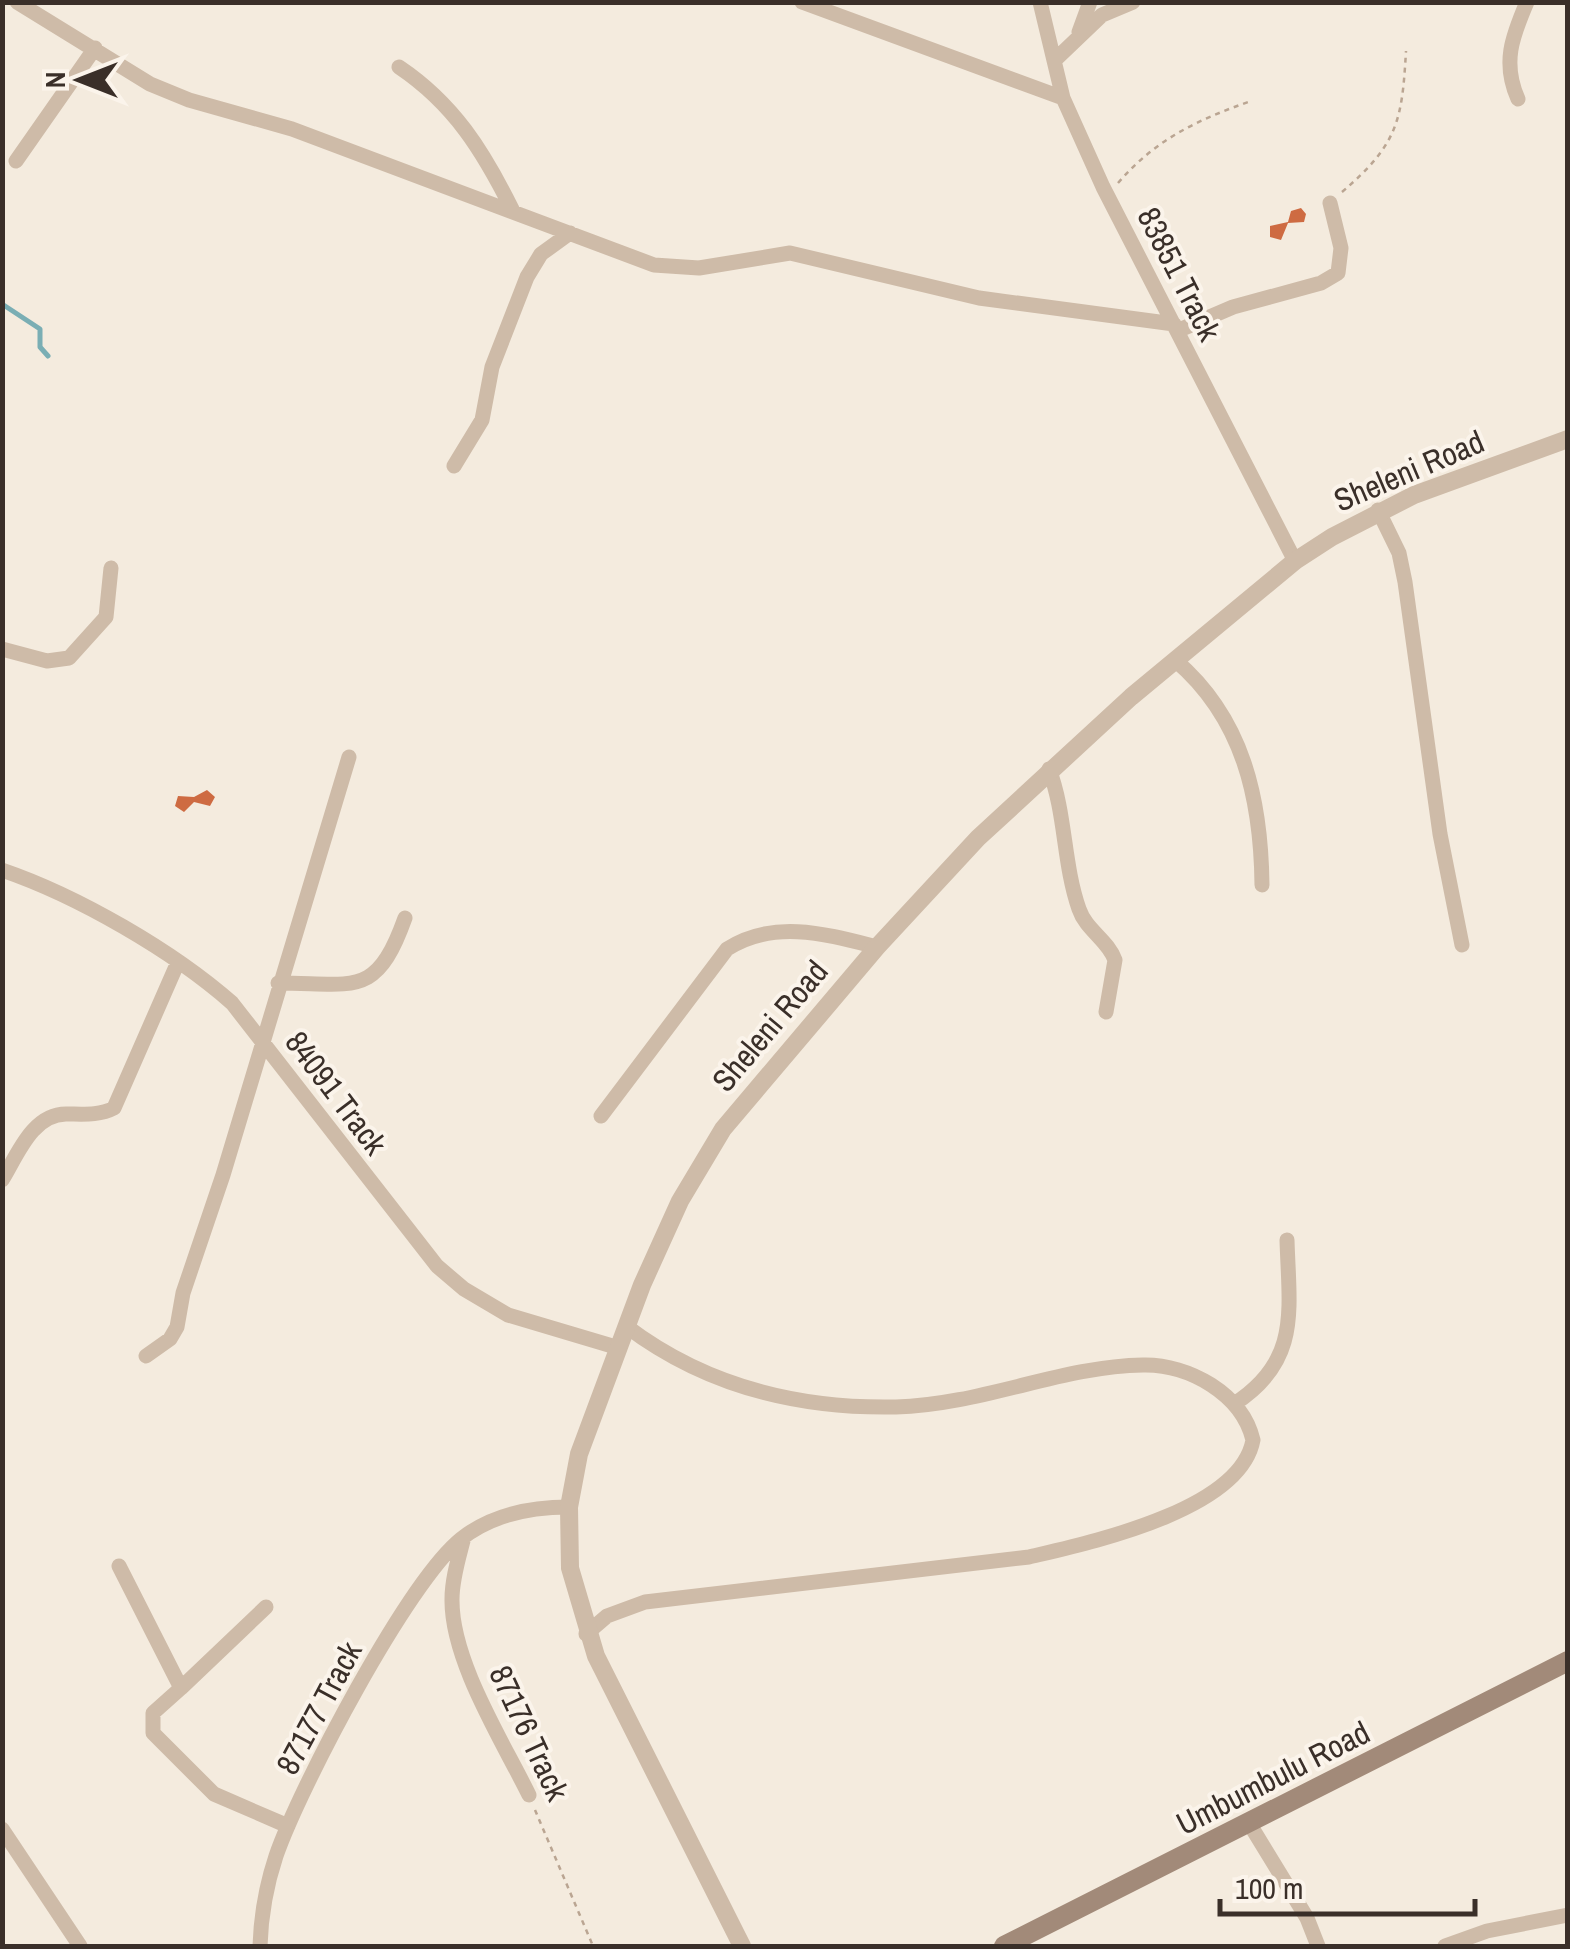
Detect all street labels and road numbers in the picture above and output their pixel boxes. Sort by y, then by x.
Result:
street label: 83851 Track [1127,200,1232,349]
street label: Sheleni Road [1327,420,1490,521]
street label: Sheleni Road [702,951,837,1100]
street label: 84091 Track [276,1022,398,1164]
street label: 87177 Track [266,1633,372,1782]
street label: 87176 Track [479,1658,580,1808]
street label: Umbumbulu Road [1169,1710,1377,1845]

